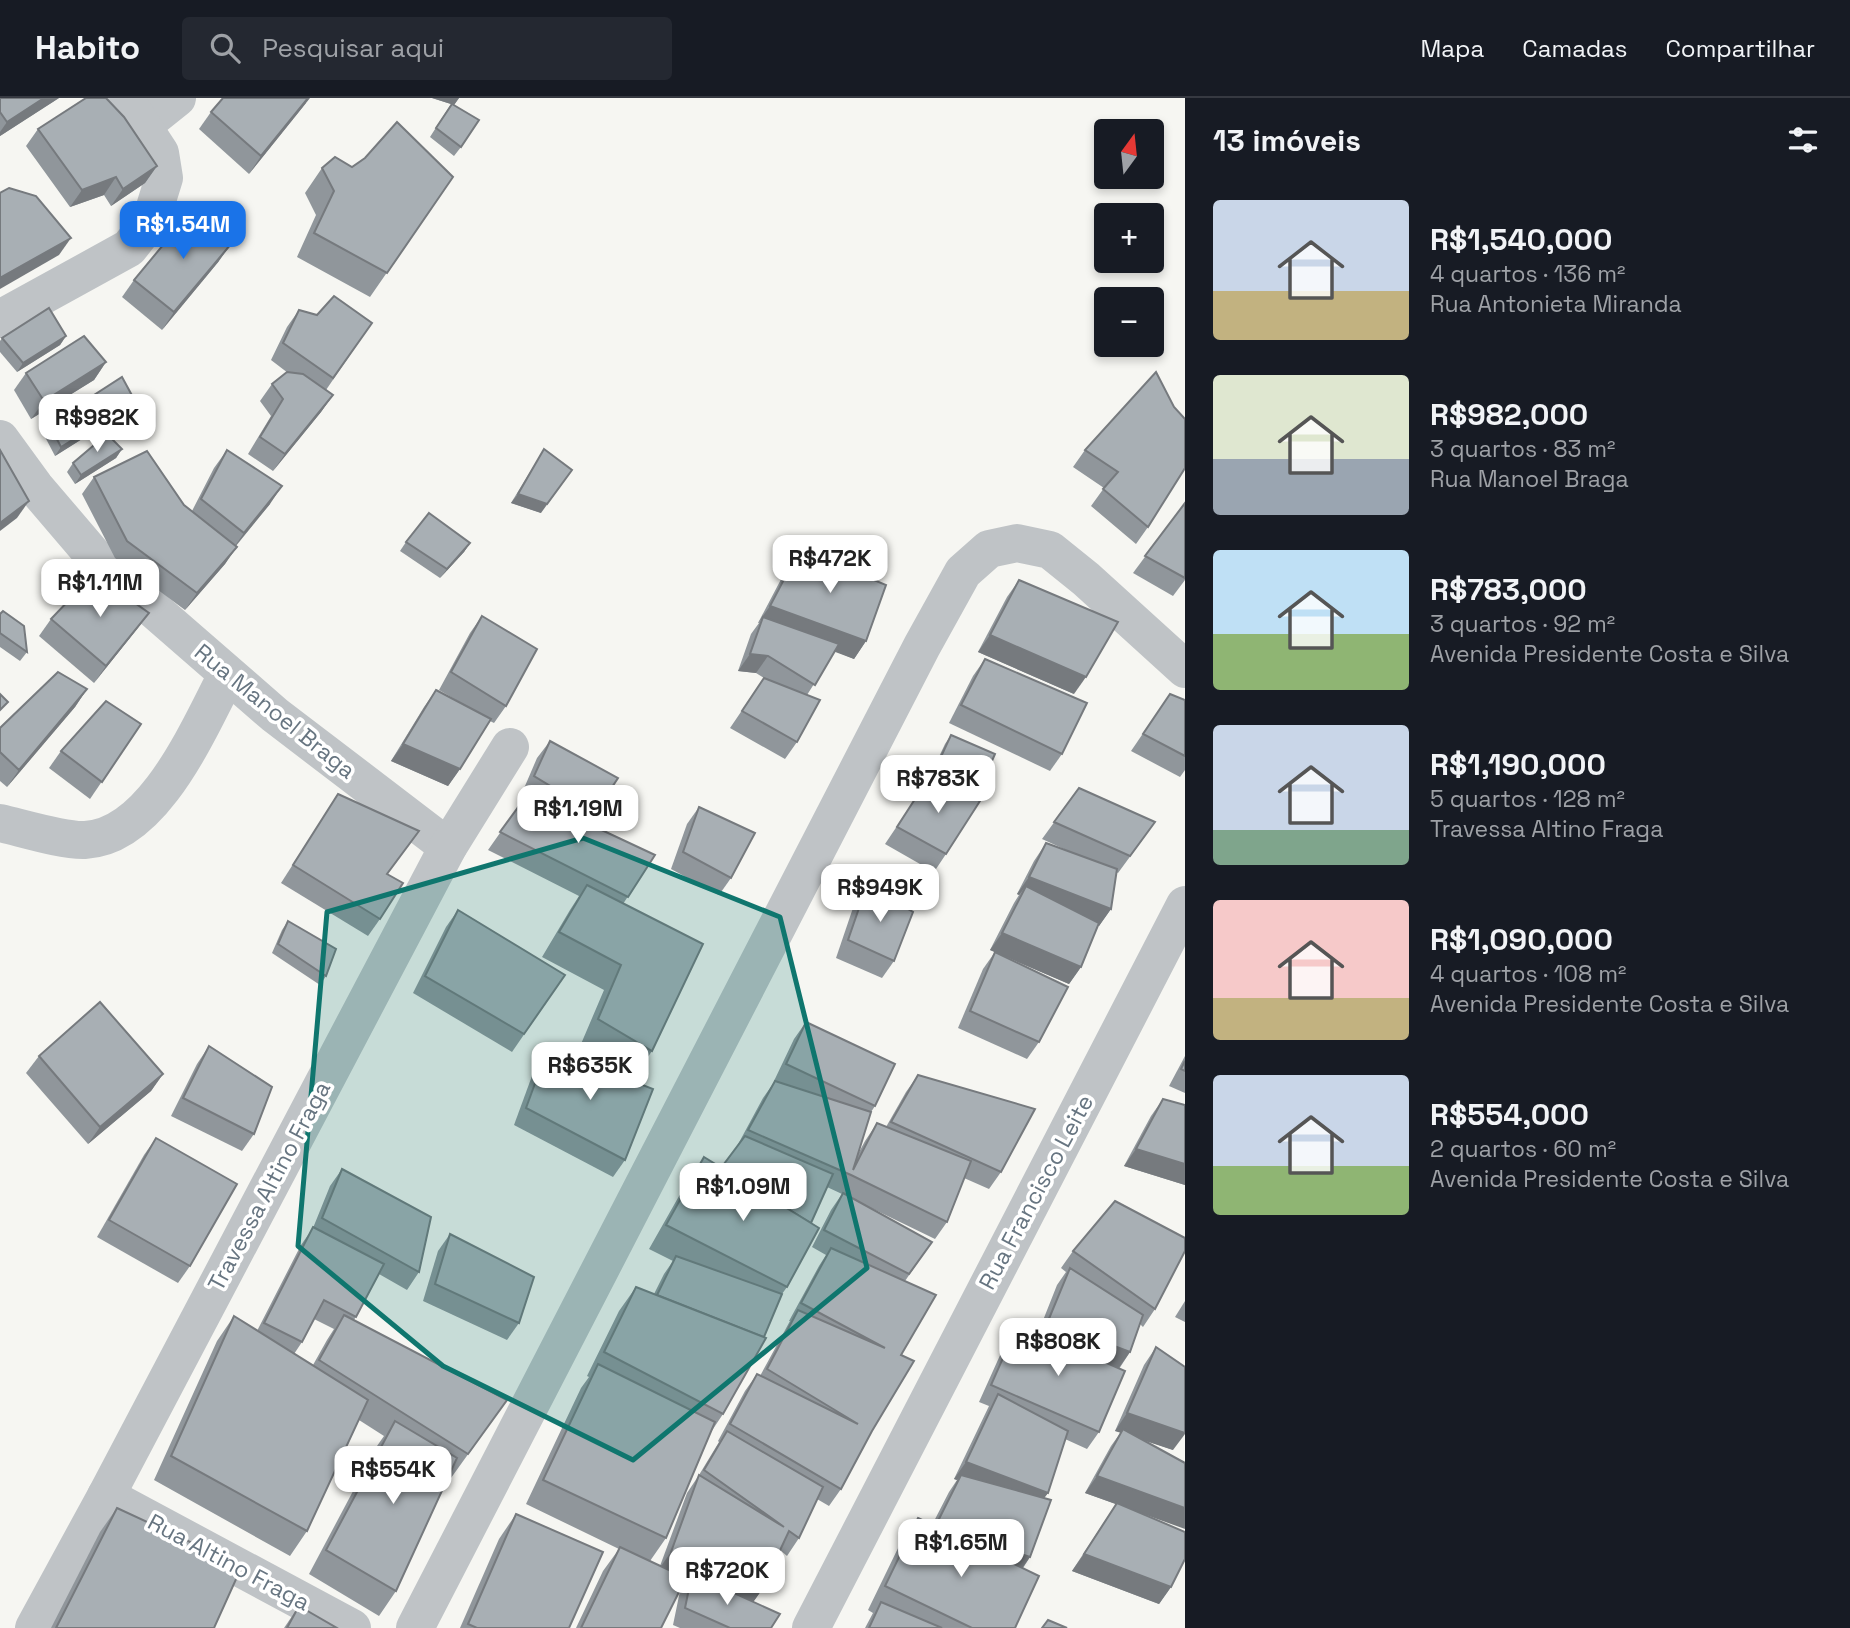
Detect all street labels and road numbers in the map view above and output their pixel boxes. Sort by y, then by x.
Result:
street label: Rua Manoel Braga [188,637,362,785]
street label: Travessa Altino Fraga [201,1076,337,1296]
street label: Rua Francisco Leite [972,1089,1100,1295]
street label: Rua Altino Fraga [143,1507,315,1617]

